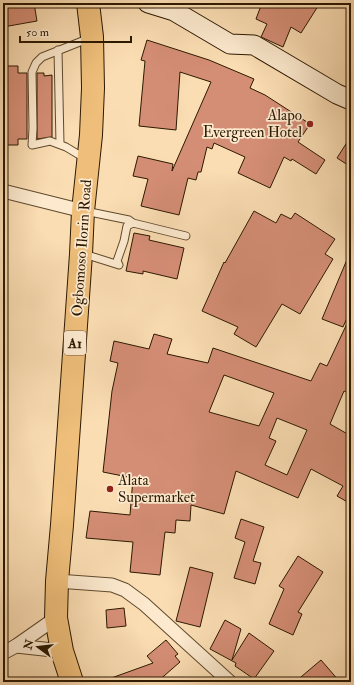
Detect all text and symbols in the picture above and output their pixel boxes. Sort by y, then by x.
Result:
scale bar [20,18,131,44]
text: 50 m [26,25,50,40]
place label: Alapo Evergreen Hotel [203,106,302,142]
marker: Alapo Evergreen Hotel [305,119,315,129]
street label: Ogbomoso Ilorin Road [68,178,96,317]
road number: A1 [64,331,86,355]
place label: Alata Supermarket [117,471,195,508]
marker: Alata Supermarket [105,484,115,494]
north arrow [18,627,58,667]
text: N [21,637,37,652]

